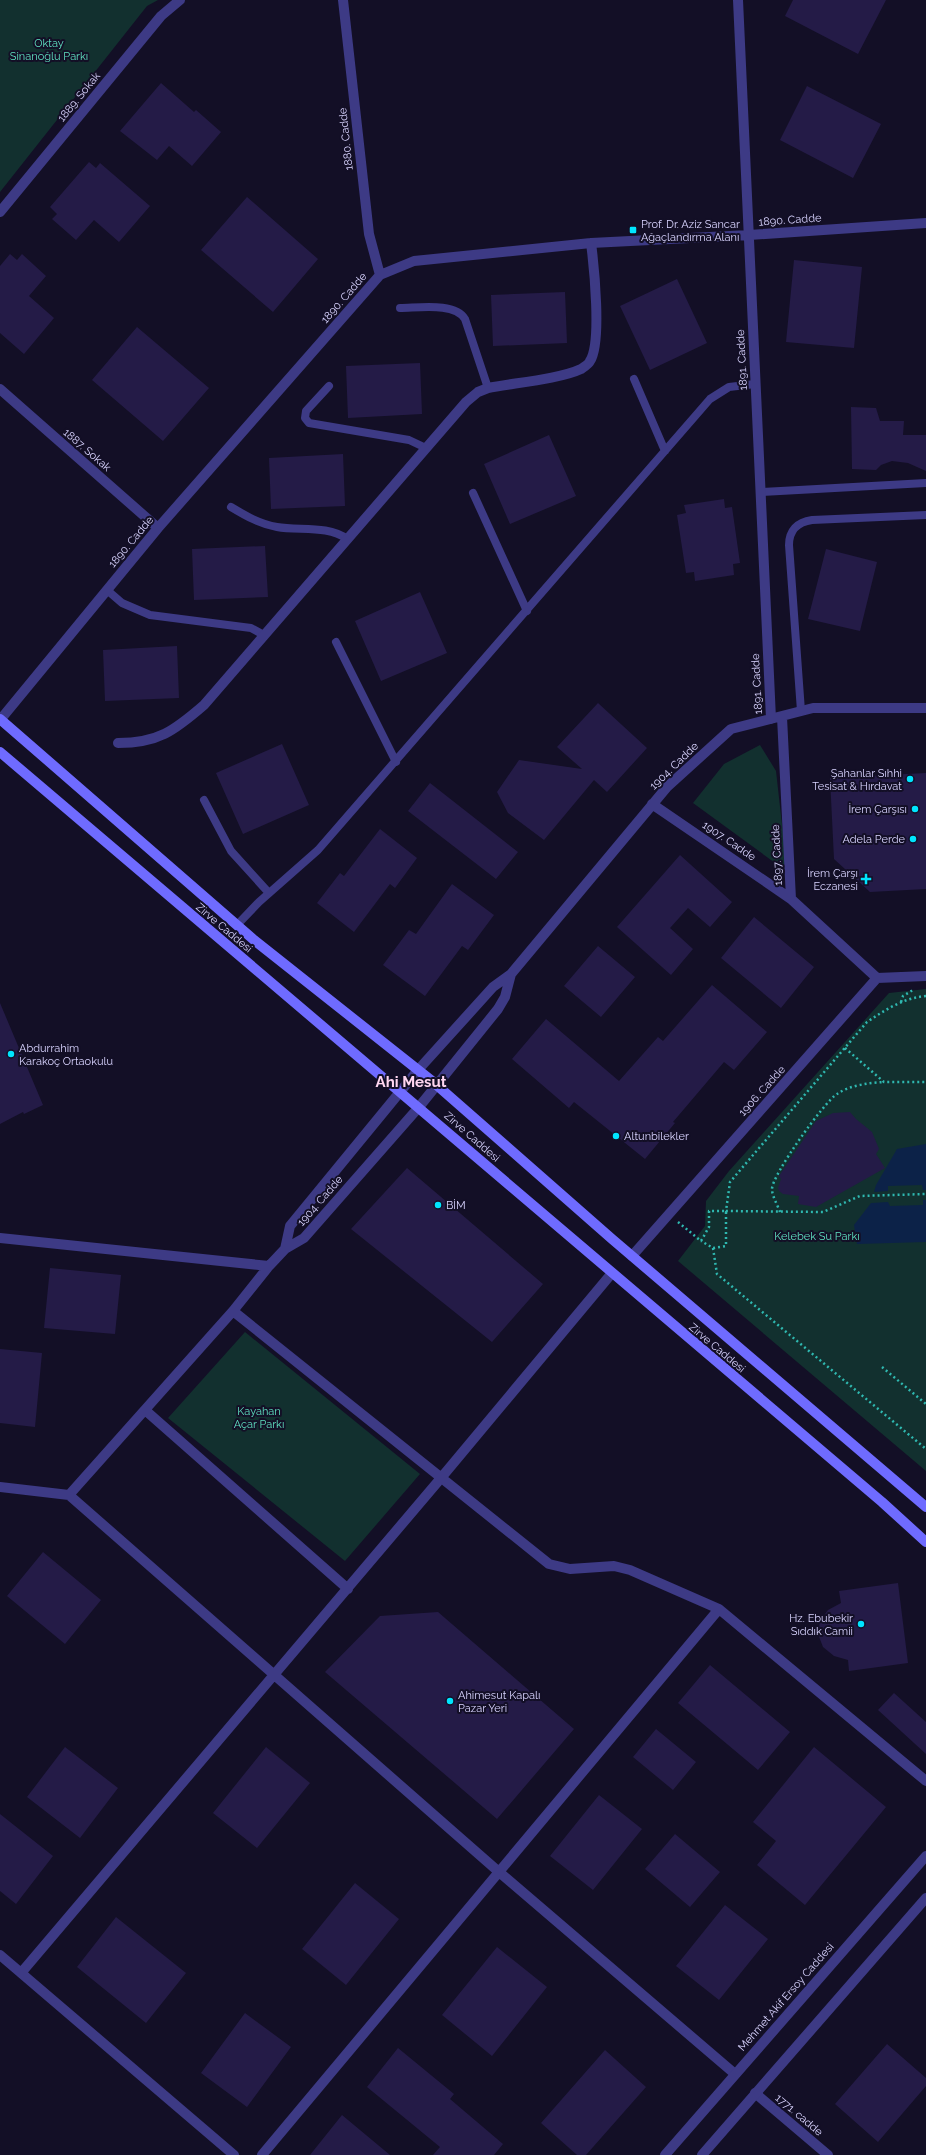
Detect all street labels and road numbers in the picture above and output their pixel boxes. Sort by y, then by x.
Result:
street label: 1889. Sokak [55,69,103,124]
street label: 1880. Cadde [336,106,356,171]
street label: 1890. Cadde [758,211,822,229]
street label: 1890. Cadde [318,270,370,326]
street label: 1891. Cadde [734,329,750,391]
street label: 1887. Sokak [61,426,114,474]
street label: 1890. Cadde [106,513,157,570]
street label: 1891. Cadde [749,653,765,715]
street label: 1904. Cadde [647,739,701,792]
street label: 1907. Cadde [700,818,759,864]
street label: 1897. Cadde [769,823,785,886]
street label: Zirve Caddesi [193,901,255,955]
street label: 1906. Cadde [736,1063,788,1119]
street label: Zirve Caddesi [442,1109,502,1165]
street label: 1904. Cadde [295,1173,346,1229]
street label: Zirve Caddesi [686,1321,748,1375]
street label: Mehmet Akif Ersoy Caddesi [736,1940,836,2054]
street label: 1771. cadde [773,2091,826,2139]

